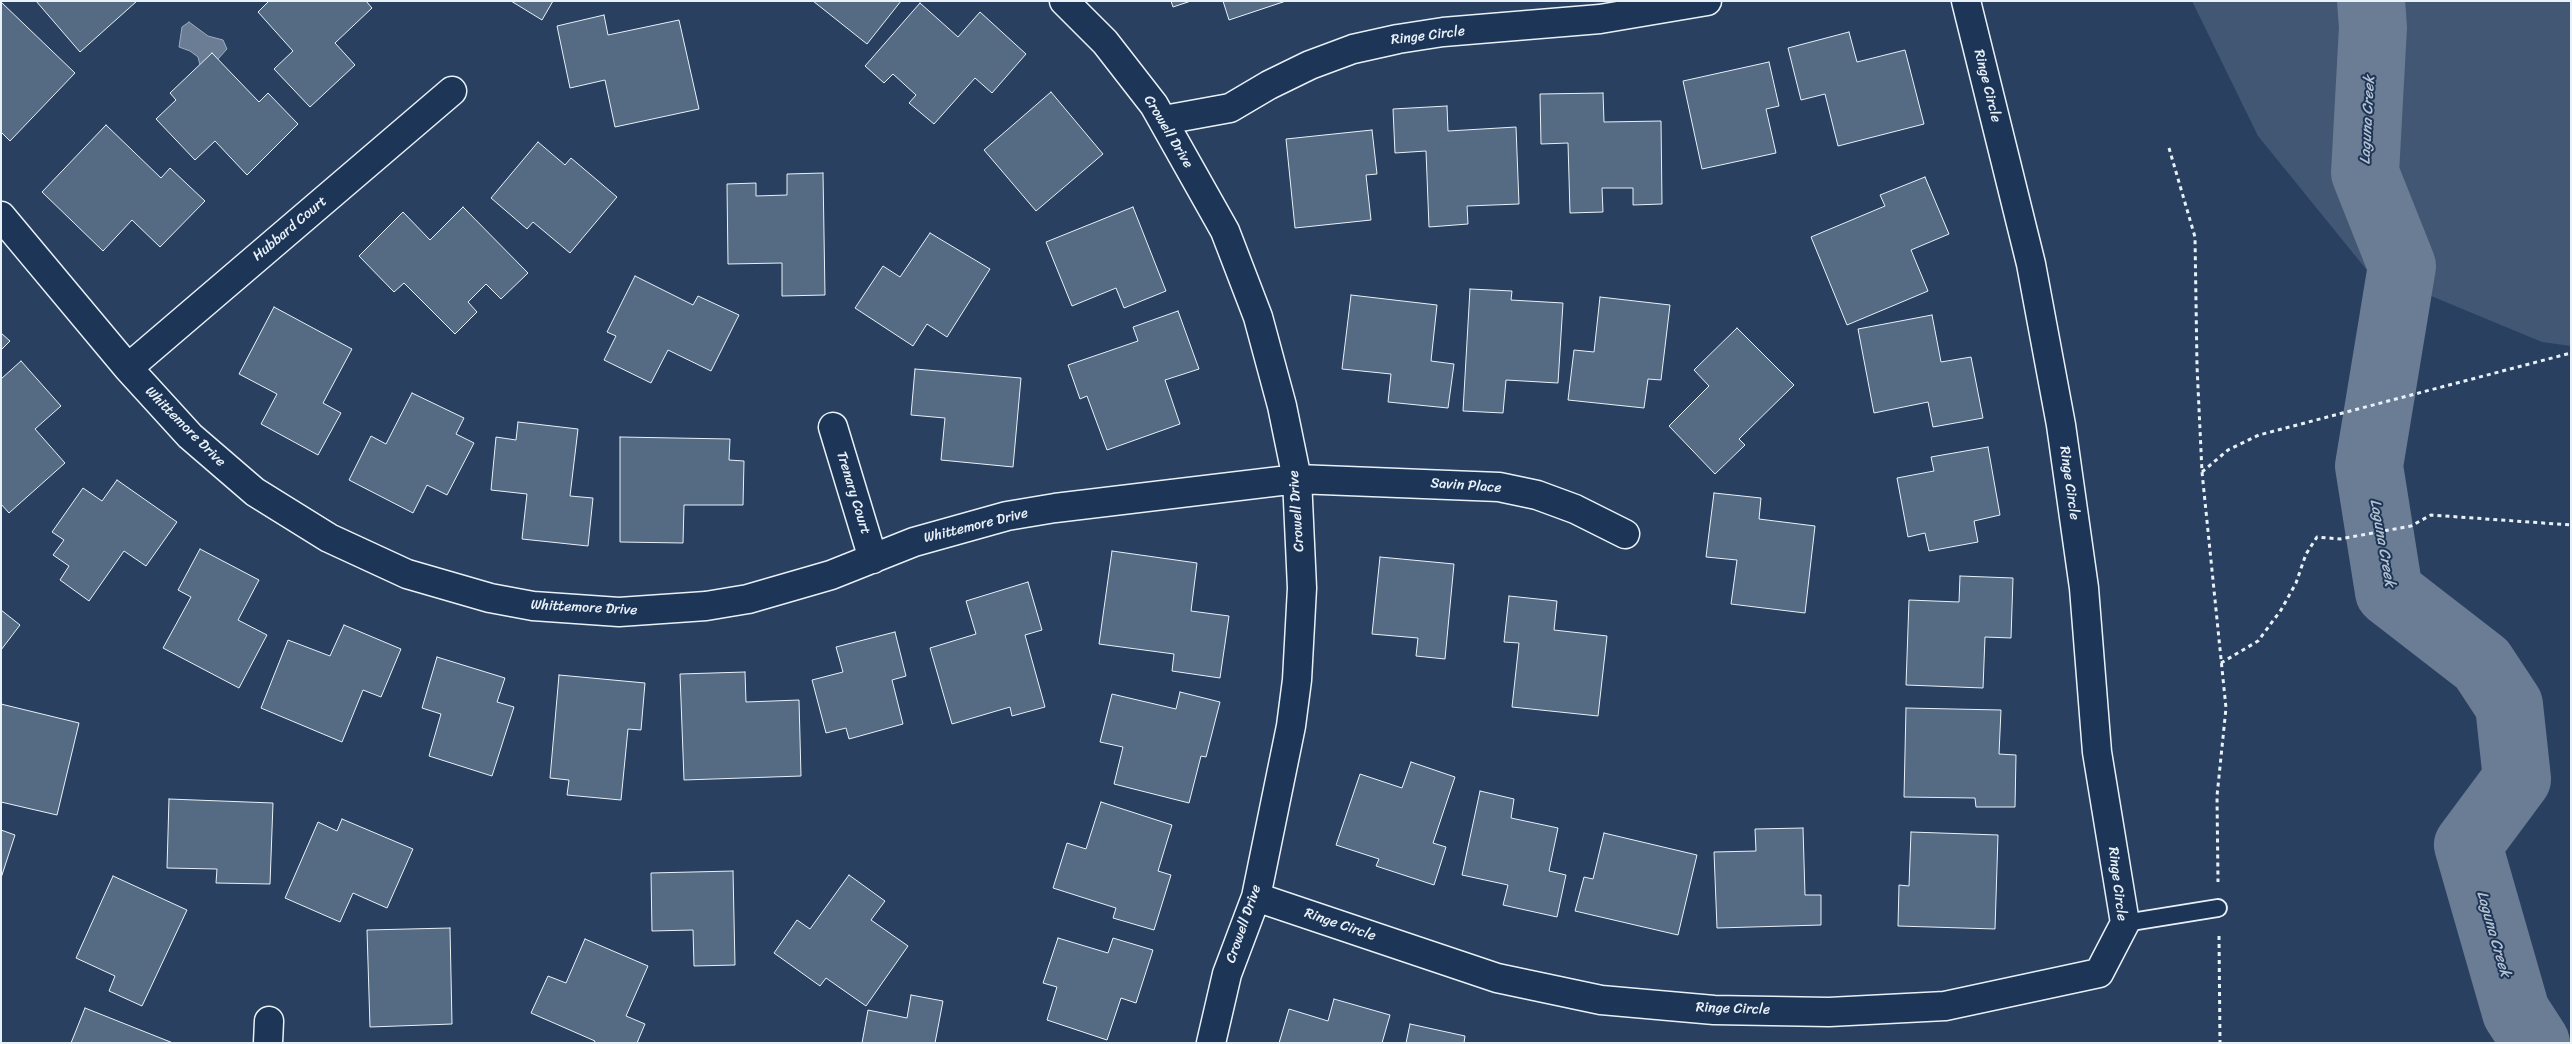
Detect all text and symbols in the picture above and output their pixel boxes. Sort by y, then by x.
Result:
street label: Ringe Circle [1390,23,1466,49]
street label: Ringe Circle [1970,48,2004,124]
water label: Laguna Creek [2357,75,2379,165]
street label: Crowell Drive [1140,93,1196,171]
street label: Hubbard Court [250,193,330,265]
street label: Whittemore Drive [141,383,229,471]
street label: Ringe Circle [2056,445,2082,521]
street label: Trenary Court [832,449,874,537]
street label: Crowell Drive [1286,470,1308,552]
street label: Savin Place [1430,475,1502,497]
water label: Laguna Creek [2365,498,2399,588]
street label: Whittemore Drive [922,505,1030,547]
street label: Whittemore Drive [530,597,638,619]
street label: Ringe Circle [2104,846,2130,922]
street label: Crowell Drive [1223,883,1265,965]
water label: Laguna Creek [2472,889,2514,979]
street label: Ringe Circle [1302,905,1378,945]
street label: Ringe Circle [1696,999,1770,1019]

